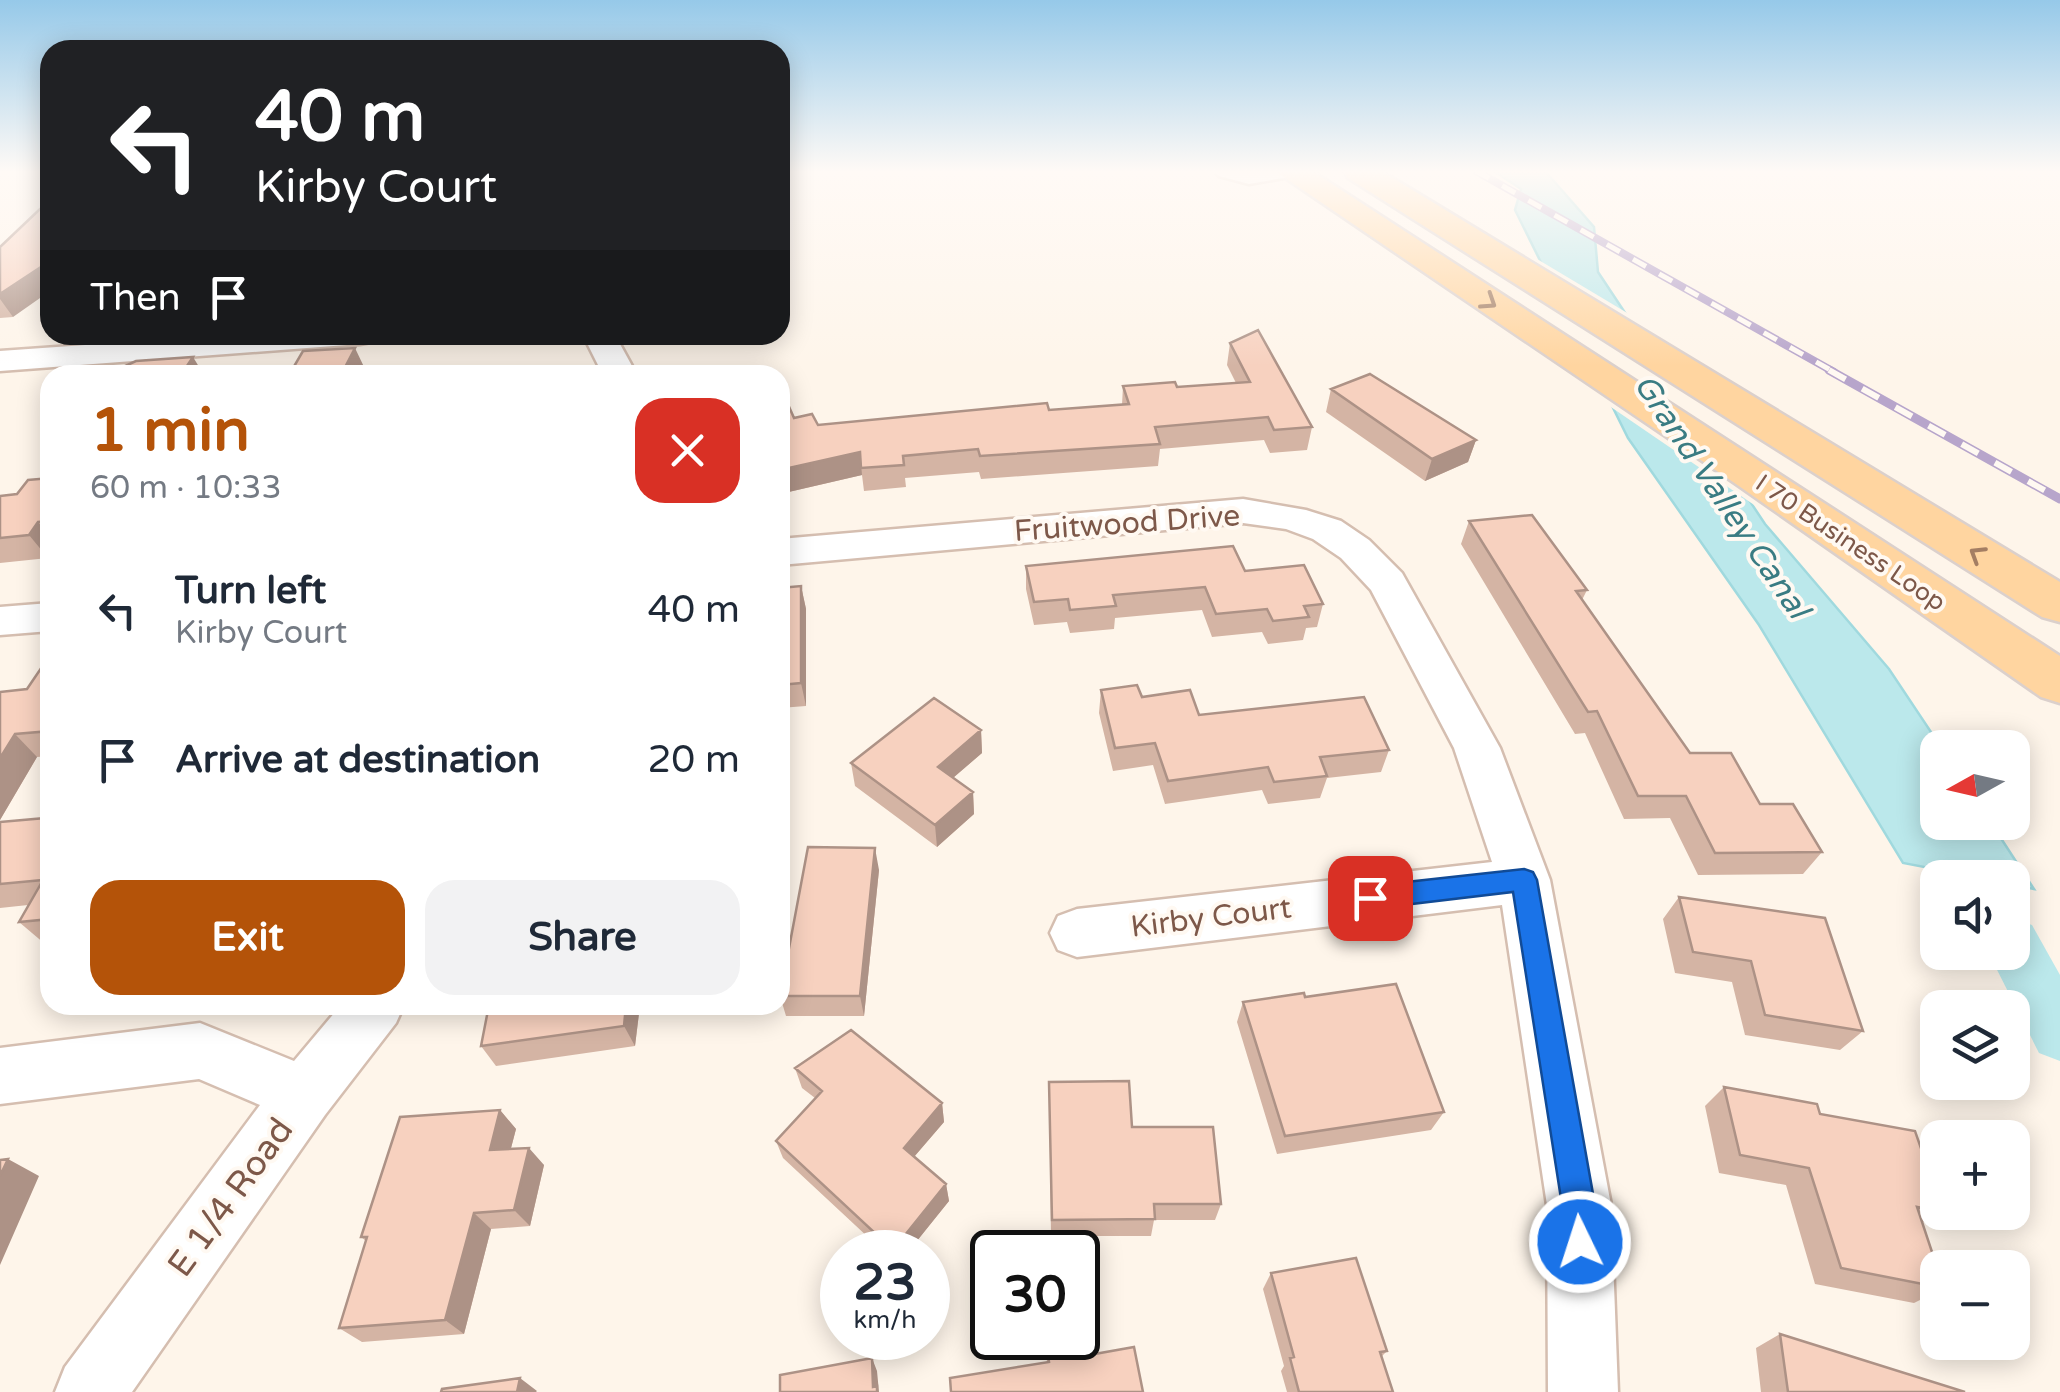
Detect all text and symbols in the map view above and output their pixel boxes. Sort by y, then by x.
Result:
text: 40 m [255,76,425,160]
icon: left [90,80,220,210]
text: Kirby Court [255,161,497,215]
icon: arrive [201,270,256,325]
text: Then [90,275,181,321]
one-way arrow [1477,290,1496,308]
water label: Grand Valley Canal [1625,367,1819,629]
text: 1 min [90,395,250,467]
button: close [635,398,740,503]
street label: I 70 Business Loop [1750,468,1951,617]
text: 60 m · 10:33 [90,469,282,507]
street label: Fruitwood Drive [1013,497,1241,550]
one-way arrow [1970,547,1988,566]
text: Turn left [175,568,326,614]
icon: left [90,583,145,638]
text: 40 m [648,587,740,633]
text: Kirby Court [175,614,347,652]
north arrow [1920,730,2030,840]
map controls [1920,730,2030,1360]
icon: arrive [90,733,145,788]
text: Arrive at destination [175,737,540,783]
text: 20 m [648,737,740,783]
pin [1328,856,1413,941]
button: sound [1920,860,2030,970]
icon: arrive [1343,871,1398,926]
button: Exit [90,880,405,995]
button: Share [425,880,740,995]
street label: Kirby Court [1129,889,1293,946]
button: layers [1920,990,2030,1100]
street label: E 1/4 Road [159,1110,302,1285]
button: + [1920,1120,2030,1230]
position arrow [1528,1190,1632,1294]
speed limit sign: 30 [970,1230,1100,1360]
button: − [1920,1250,2030,1360]
text: 23 [854,1253,916,1313]
text: km/h [854,1305,916,1335]

